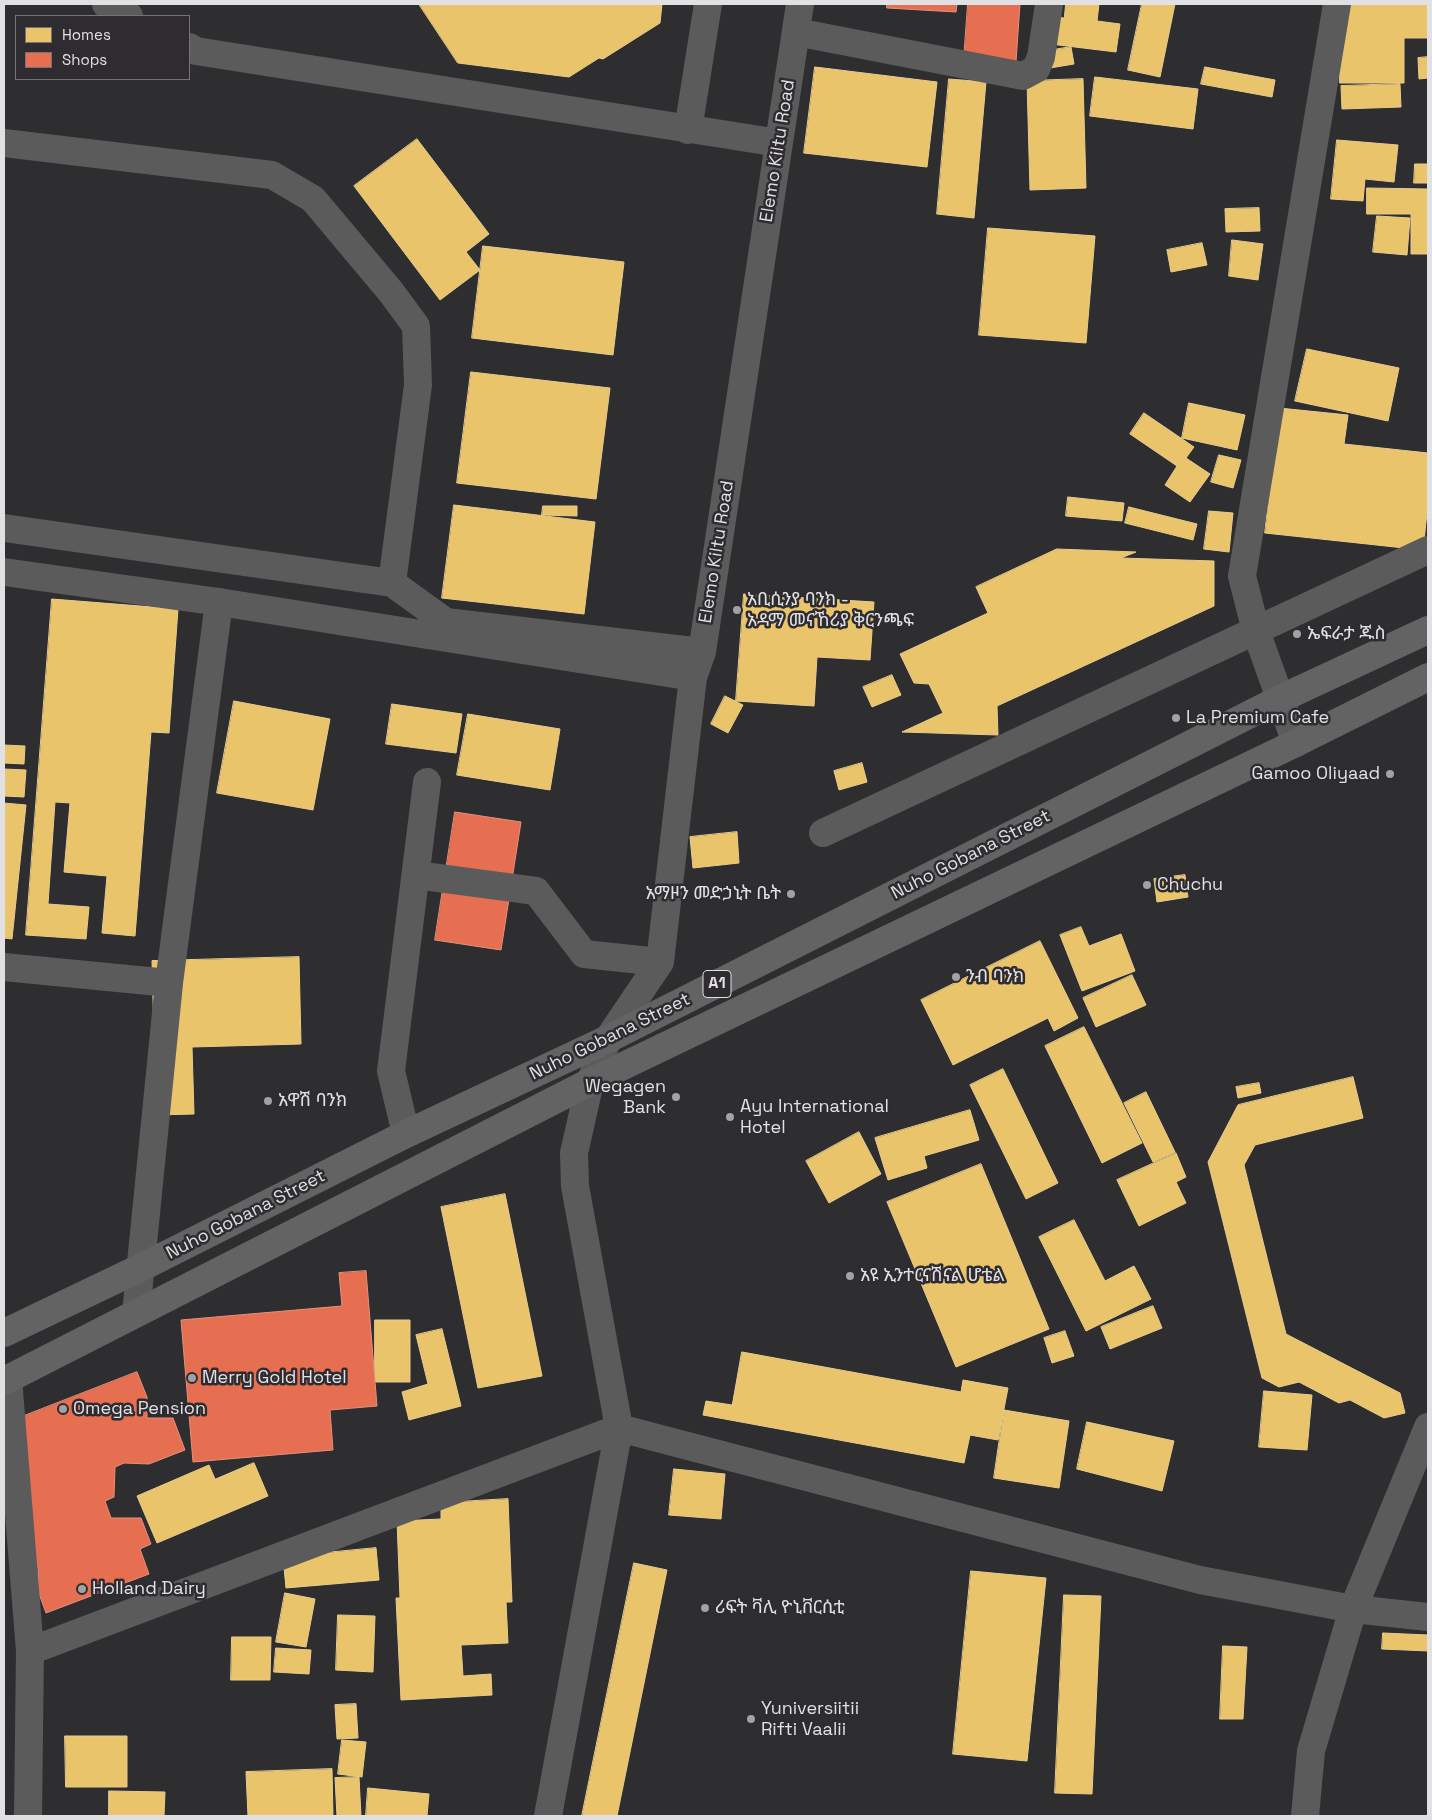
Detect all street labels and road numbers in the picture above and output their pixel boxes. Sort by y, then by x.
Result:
street label: Elemo Kiltu Road [756,78,800,224]
street label: Elemo Kiltu Road [695,479,739,625]
street label: Nuho Gobana Street [888,805,1054,905]
road number: A1 [703,971,731,998]
street label: Nuho Gobana Street [526,989,694,1085]
street label: Nuho Gobana Street [163,1165,329,1265]

